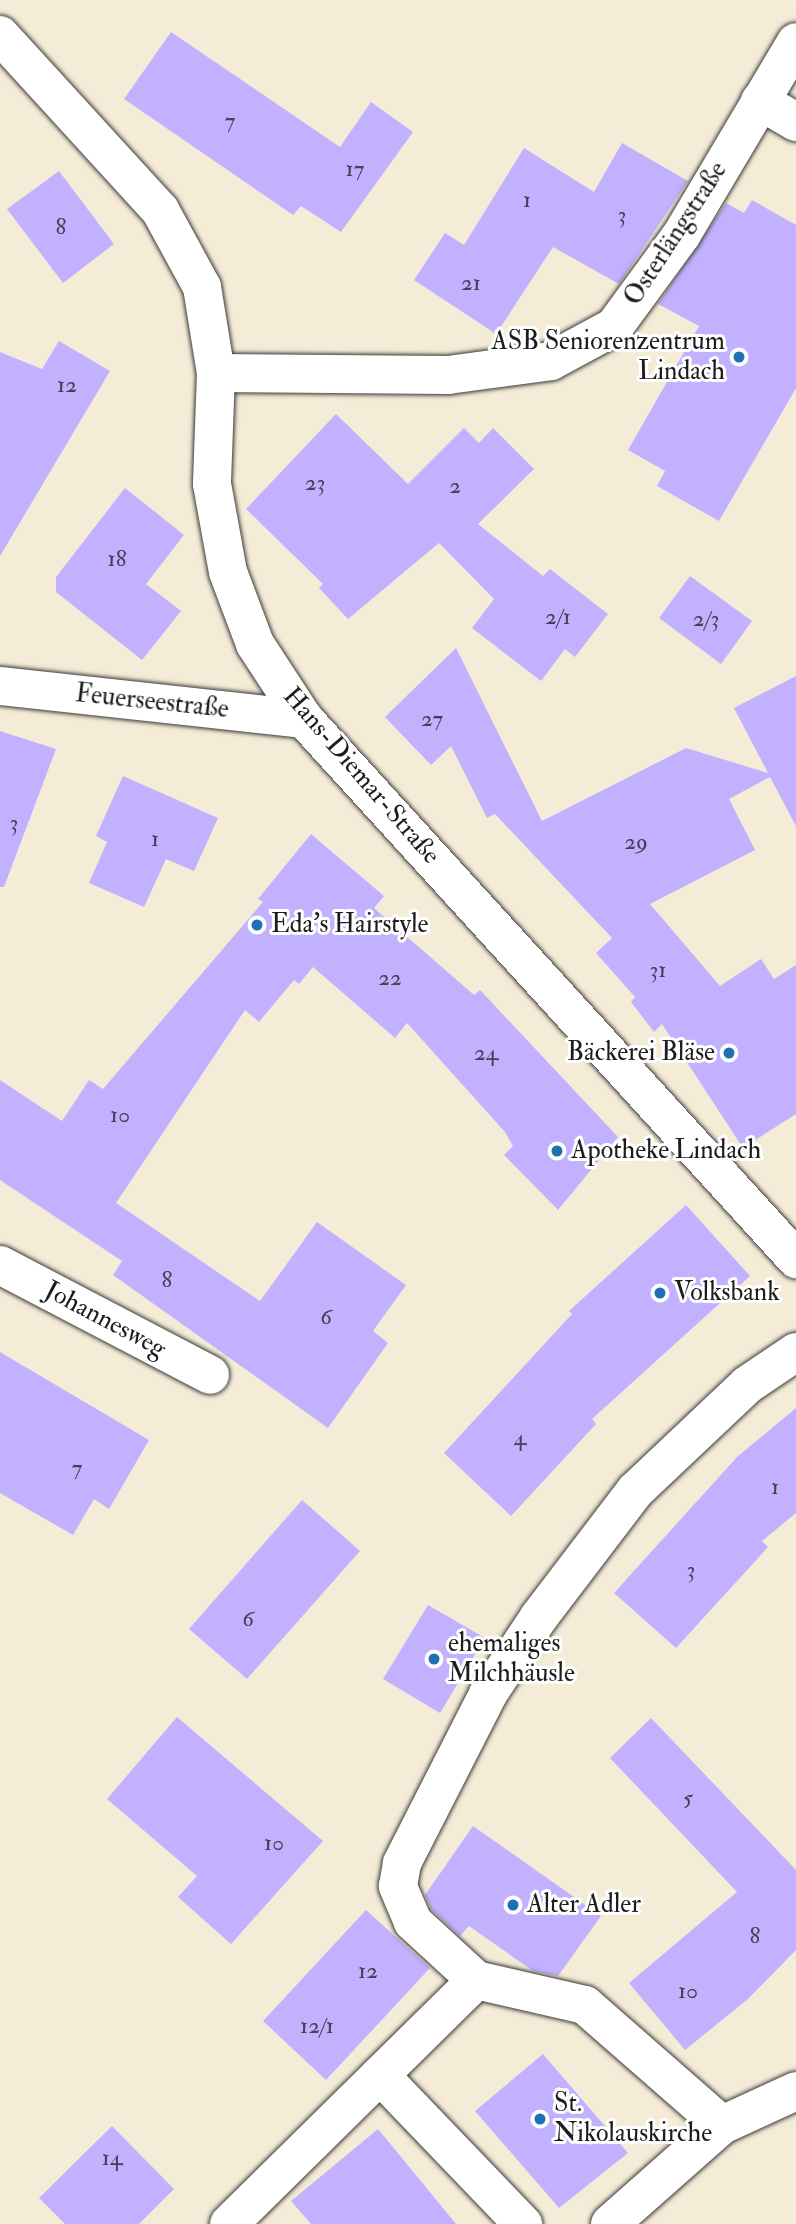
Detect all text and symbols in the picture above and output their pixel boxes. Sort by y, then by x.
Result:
house number: 7 [225,107,235,135]
house number: 17 [346,155,364,183]
street label: Osterlängstraße [618,156,734,312]
house number: 1 [523,186,531,214]
house number: 3 [618,201,626,229]
house number: 8 [56,213,66,241]
house number: 21 [461,269,481,297]
place label: ASB Seniorenzentrum Lindach [491,326,725,388]
marker: ASB Seniorenzentrum Lindach [731,349,747,365]
house number: 12 [57,371,77,399]
house number: 23 [305,469,325,497]
house number: 2 [449,472,461,500]
house number: 18 [107,545,127,573]
house number: 2/1 [545,603,571,631]
house number: 2/3 [693,605,719,633]
street label: Feuerseestraße [74,678,230,726]
street label: Hans-Diemar-Straße [276,681,446,871]
house number: 27 [421,705,443,733]
house number: 3 [10,809,18,837]
house number: 1 [151,825,159,853]
house number: 29 [624,828,648,856]
place label: Eda's Hairstyle [271,909,428,941]
marker: Eda's Hairstyle [249,917,265,933]
house number: 31 [649,956,667,984]
house number: 22 [378,964,402,992]
place label: Bäckerei Bläse [567,1037,715,1069]
house number: 24 [474,1039,498,1067]
marker: Bäckerei Bläse [721,1045,737,1061]
house number: 10 [110,1101,130,1129]
place label: Apotheke Lindach [571,1135,761,1167]
marker: Apotheke Lindach [549,1143,565,1159]
house number: 8 [162,1266,172,1294]
street label: Johannesweg [39,1275,171,1365]
place label: Volksbank [674,1277,780,1309]
marker: Volksbank [652,1285,668,1301]
house number: 6 [320,1303,332,1331]
house number: 4 [514,1424,526,1452]
house number: 7 [72,1454,82,1482]
house number: 1 [771,1473,779,1501]
house number: 3 [687,1556,695,1584]
house number: 6 [242,1605,254,1633]
place label: ehemaliges Milchhäusle [448,1628,575,1690]
marker: ehemaliges Milchhäusle [426,1651,442,1667]
house number: 5 [683,1784,693,1812]
house number: 10 [264,1829,284,1857]
place label: Alter Adler [527,1889,641,1921]
marker: Alter Adler [505,1897,521,1913]
house number: 8 [750,1922,760,1950]
house number: 12 [358,1957,378,1985]
house number: 10 [678,1977,698,2005]
house number: 12/1 [300,2012,334,2040]
place label: St. Nikolauskirche [554,2088,712,2150]
marker: St. Nikolauskirche [532,2111,548,2127]
house number: 14 [102,2144,122,2172]

